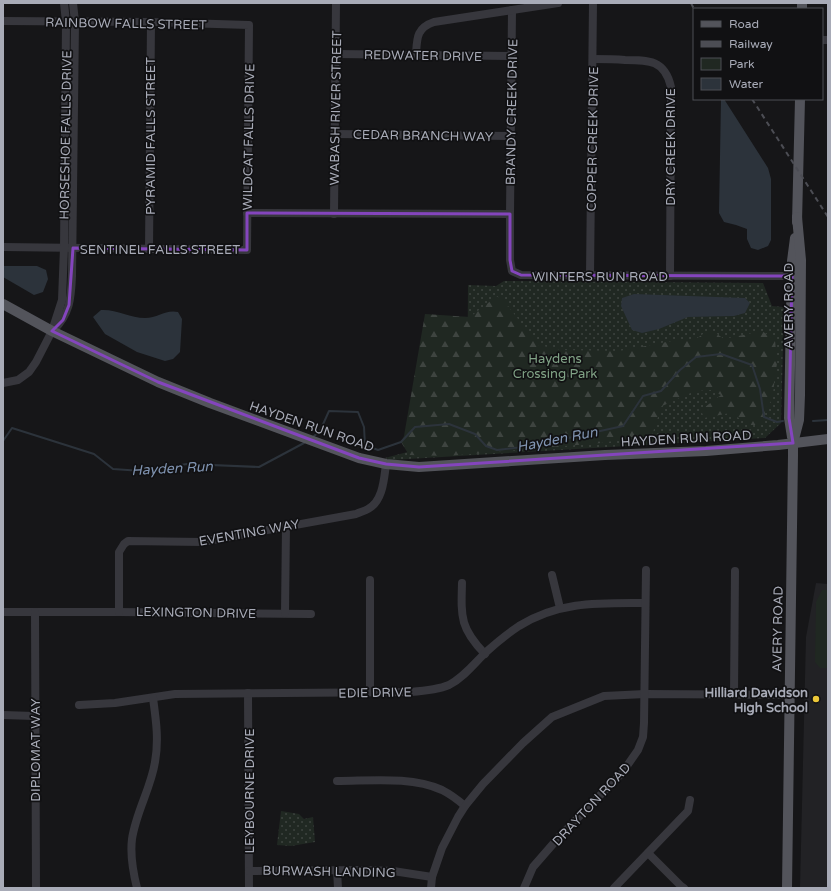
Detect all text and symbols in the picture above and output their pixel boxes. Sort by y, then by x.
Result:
legend [693,8,823,100]
street label: RAINBOW FALLS STREET [45,15,207,33]
text: Road [729,17,759,31]
street label: WABASH RIVER STREET [327,30,345,186]
text: Railway [729,37,773,51]
street label: BRANDY CREEK DRIVE [503,39,521,185]
street label: REDWATER DRIVE [364,47,482,65]
street label: HORSESHOE FALLS DRIVE [57,50,75,220]
street label: PYRAMID FALLS STREET [143,57,159,215]
text: Park [729,57,755,71]
street label: WILDCAT FALLS DRIVE [240,64,258,210]
street label: COPPER CREEK DRIVE [584,67,602,212]
text: Water [729,77,764,91]
street label: DRY CREEK DRIVE [663,88,679,206]
street label: CEDAR BRANCH WAY [353,127,493,145]
street label: SENTINEL FALLS STREET [80,242,240,258]
street label: AVERY ROAD [781,263,797,349]
street label: WINTERS RUN ROAD [532,269,668,285]
park label: Haydens Crossing Park [513,351,597,382]
street label: HAYDEN RUN ROAD [247,398,376,456]
water label: Hayden Run [515,423,599,456]
street label: HAYDEN RUN ROAD [620,428,752,450]
water label: Hayden Run [131,458,214,479]
street label: EVENTING WAY [198,516,301,550]
street label: AVERY ROAD [769,585,787,672]
street label: LEXINGTON DRIVE [136,604,256,622]
street label: EDIE DRIVE [338,684,412,702]
place label: Hilliard Davidson High School [704,685,808,716]
marker: Hilliard Davidson High School [811,694,821,704]
street label: DIPLOMAT WAY [28,698,44,802]
street label: LEYBOURNE DRIVE [242,729,258,853]
street label: DRAYTON ROAD [549,760,635,850]
street label: BURWASH LANDING [262,863,396,881]

